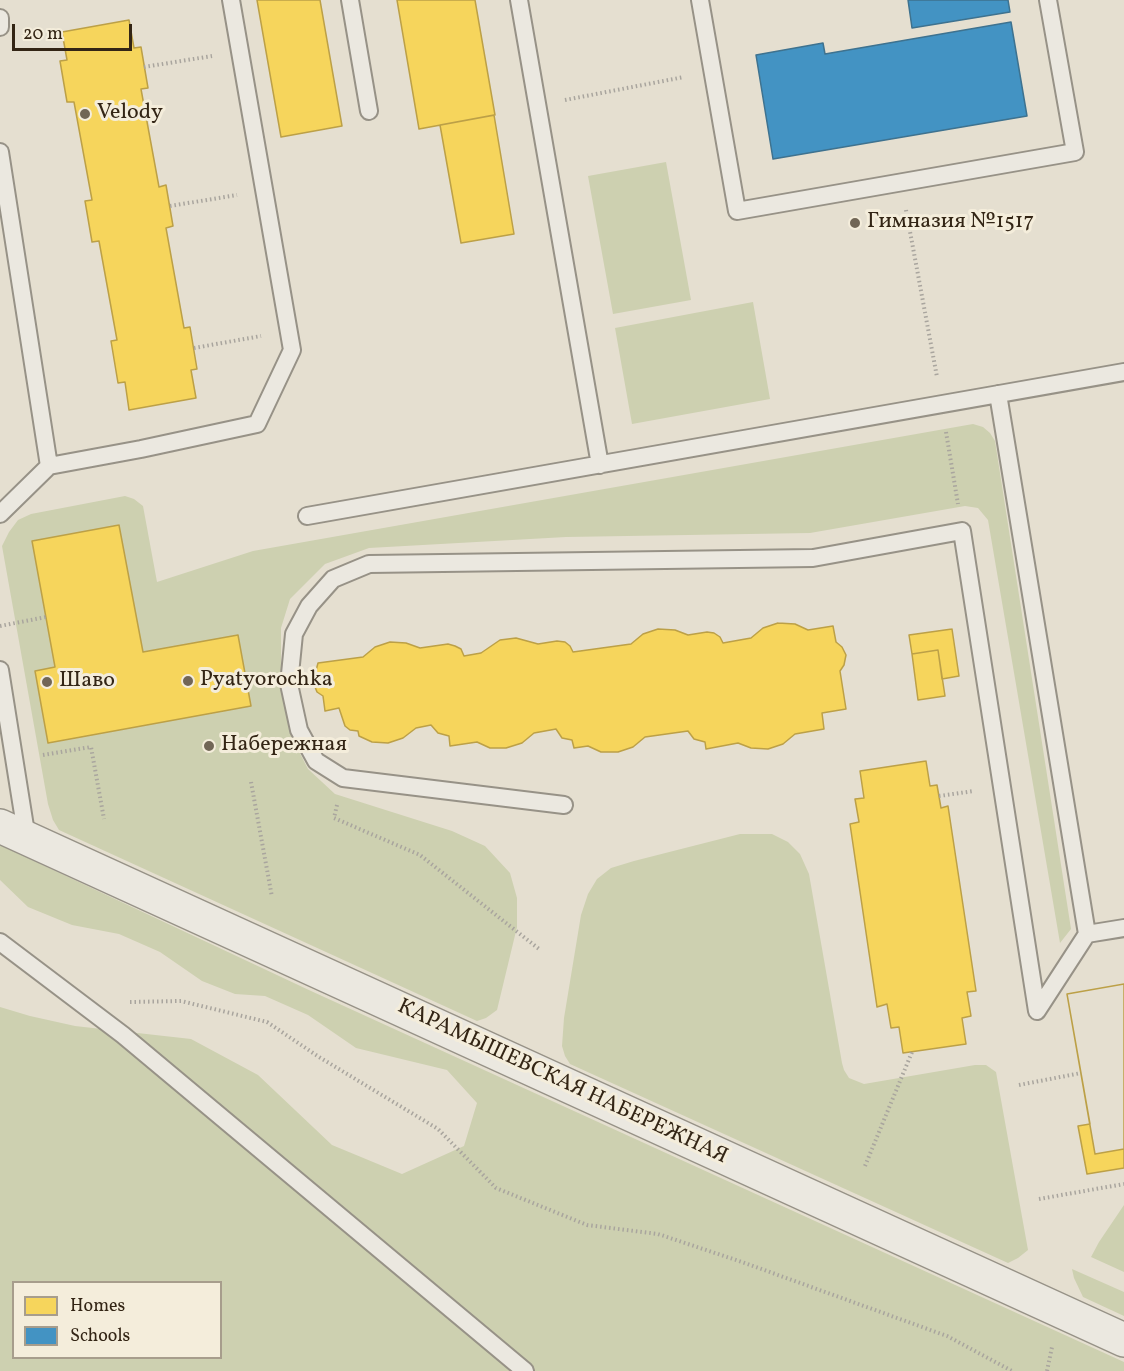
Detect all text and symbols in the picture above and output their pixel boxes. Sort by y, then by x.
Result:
scale bar [15,12,135,50]
text: 20 m [23,22,63,47]
place label: Velody [97,101,163,127]
marker: Velody [78,107,92,121]
place label: Гимназия №1517 [867,210,1034,236]
marker: Гимназия №1517 [848,216,862,230]
place label: Pyatyorochka [200,668,333,694]
place label: Шаво [59,669,115,695]
marker: Pyatyorochka [181,674,195,688]
marker: Шаво [40,675,54,689]
place label: Набережная [221,733,347,759]
marker: Набережная [202,739,216,753]
street label: КАРАМЫШЕВСКАЯ НАБЕРЕЖНАЯ [393,995,731,1171]
legend [12,1281,222,1359]
text: Homes [70,1294,125,1319]
text: Schools [70,1324,130,1349]

